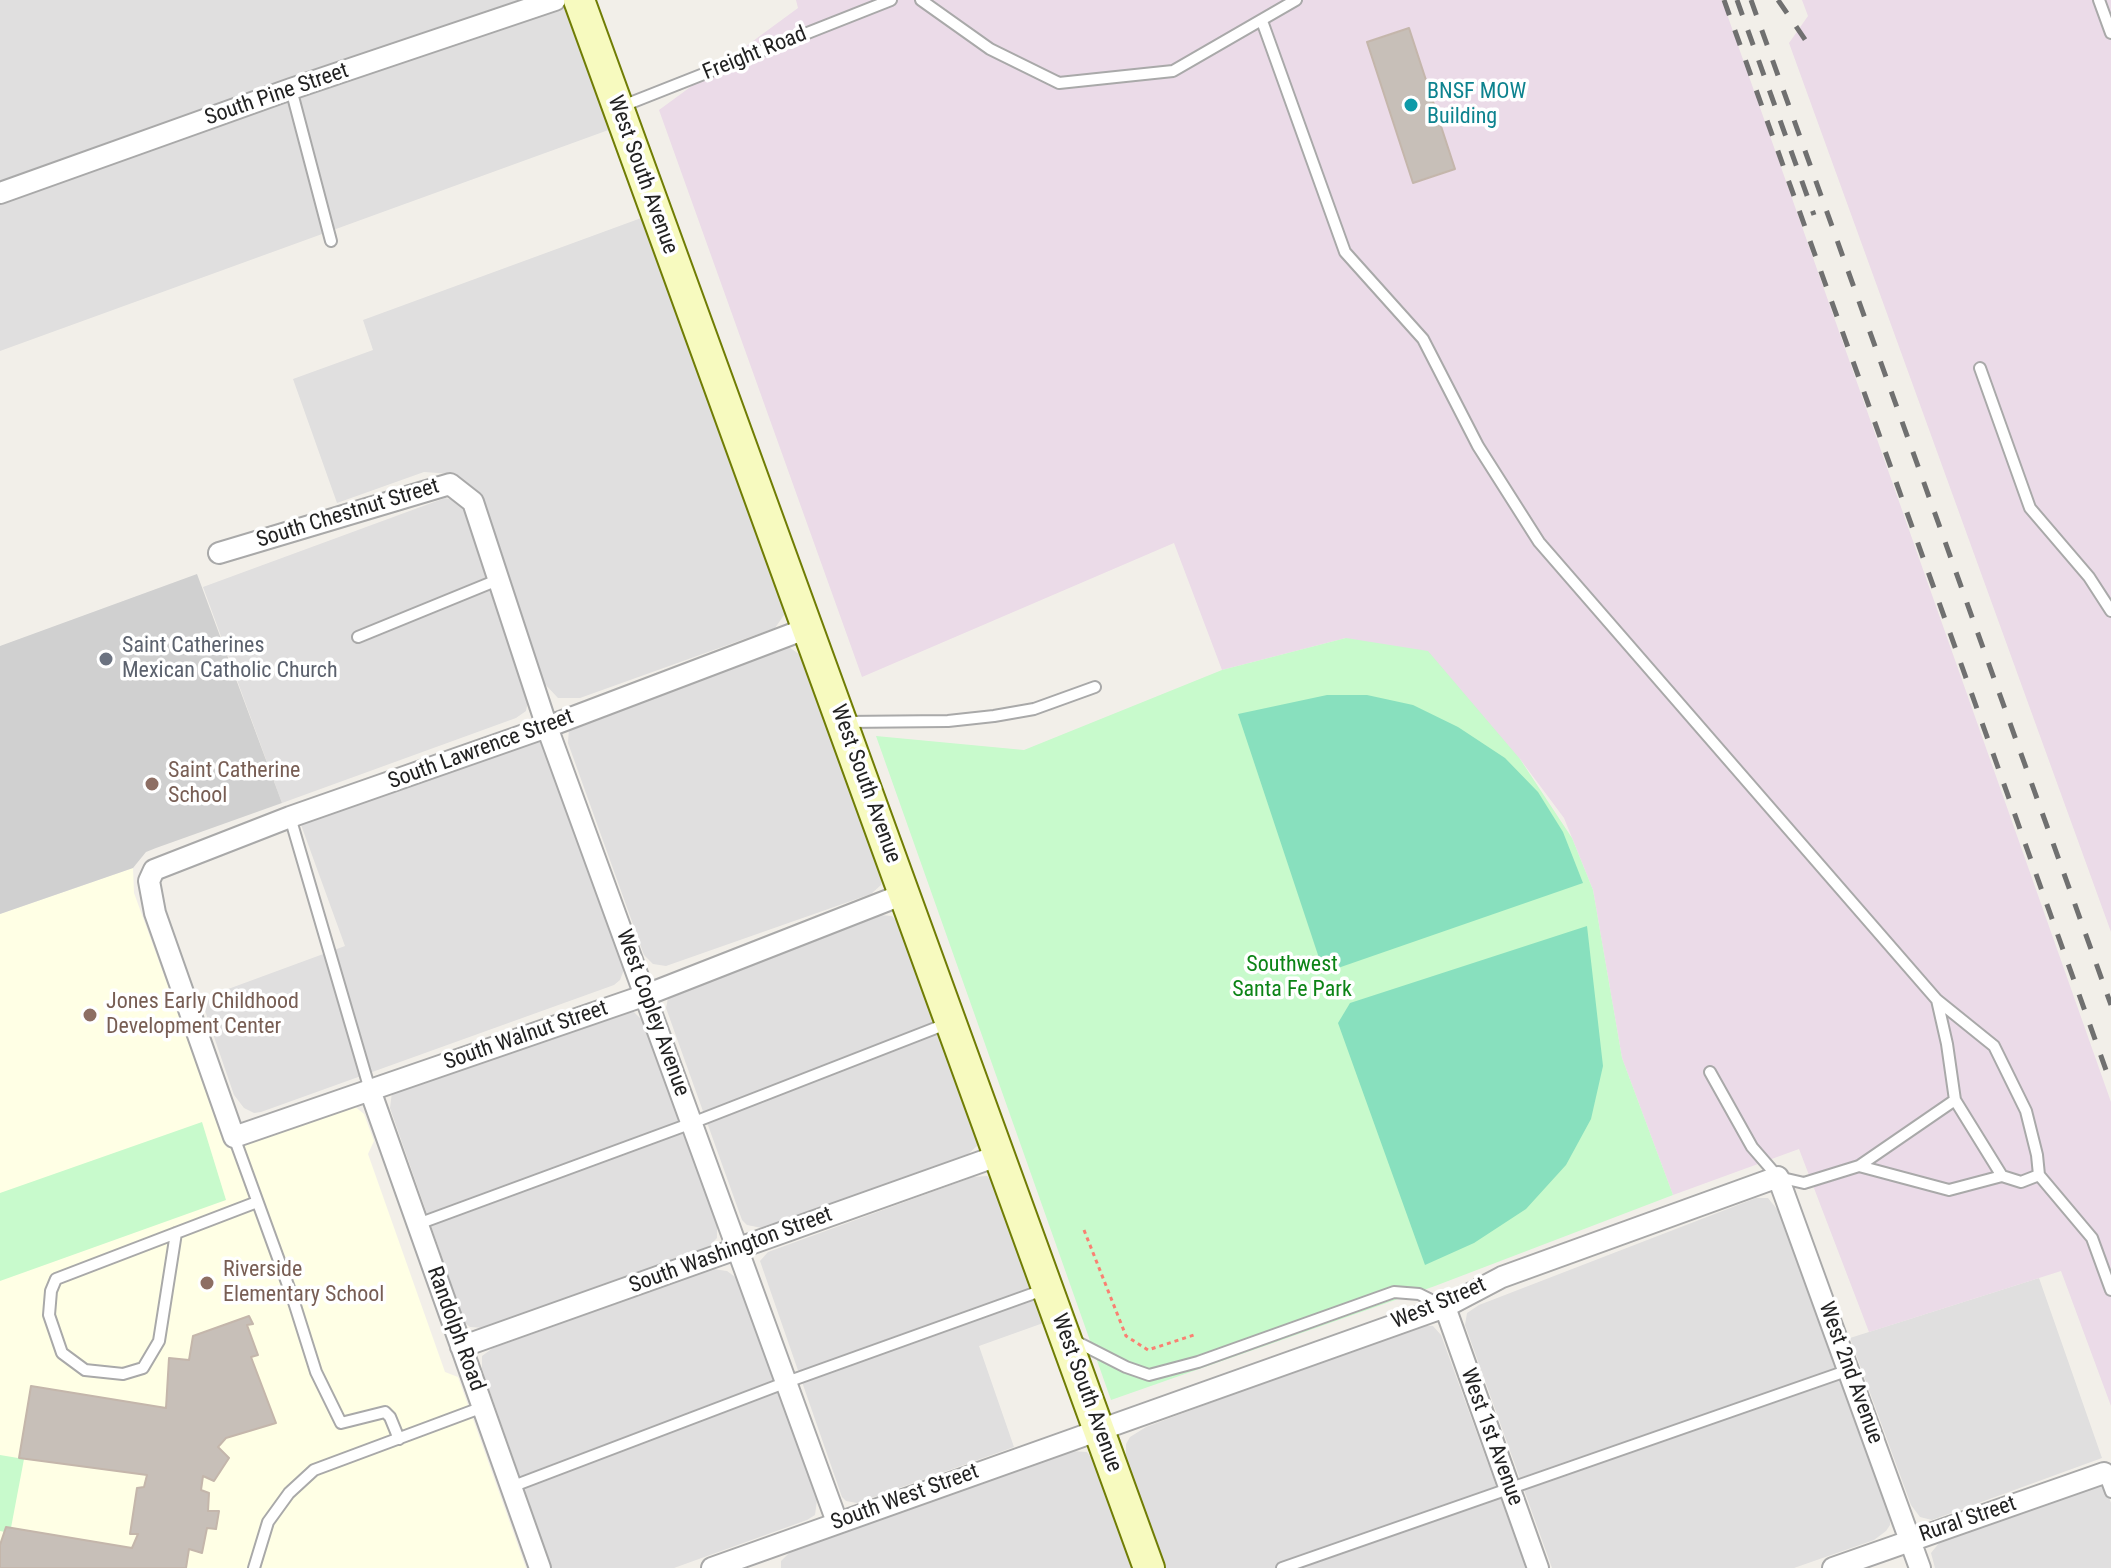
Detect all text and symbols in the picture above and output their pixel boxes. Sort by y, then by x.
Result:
street label: Freight Road [699,21,811,87]
street label: South Pine Street [202,58,352,132]
place label: BNSF MOW Building [1427,79,1526,130]
street label: West South Avenue [601,92,683,258]
marker: BNSF MOW Building [1402,96,1420,114]
street label: South Chestnut Street [253,474,443,554]
place label: Saint Catherines Mexican Catholic Church [122,633,338,684]
marker: Saint Catherines Mexican Catholic Church [97,650,115,668]
street label: West South Avenue [824,701,906,867]
street label: South Lawrence Street [385,704,577,796]
place label: Saint Catherine School [168,758,300,810]
marker: Saint Catherine School [143,775,161,793]
street label: West Copley Avenue [610,926,694,1100]
park label: Southwest Santa Fe Park [1232,952,1352,1004]
place label: Jones Early Childhood Development Center [106,989,299,1040]
street label: South Walnut Street [441,996,611,1076]
marker: Jones Early Childhood Development Center [81,1006,99,1024]
street label: South Washington Street [626,1202,836,1300]
place label: Riverside Elementary School [223,1257,384,1308]
street label: Randolph Road [420,1263,490,1395]
street label: West Street [1388,1272,1490,1336]
marker: Riverside Elementary School [198,1274,216,1292]
street label: West 2nd Avenue [1812,1298,1888,1448]
street label: West South Avenue [1045,1310,1127,1476]
street label: West 1st Avenue [1454,1365,1528,1509]
street label: South West Street [828,1459,982,1537]
street label: Rural Street [1916,1491,2020,1549]

